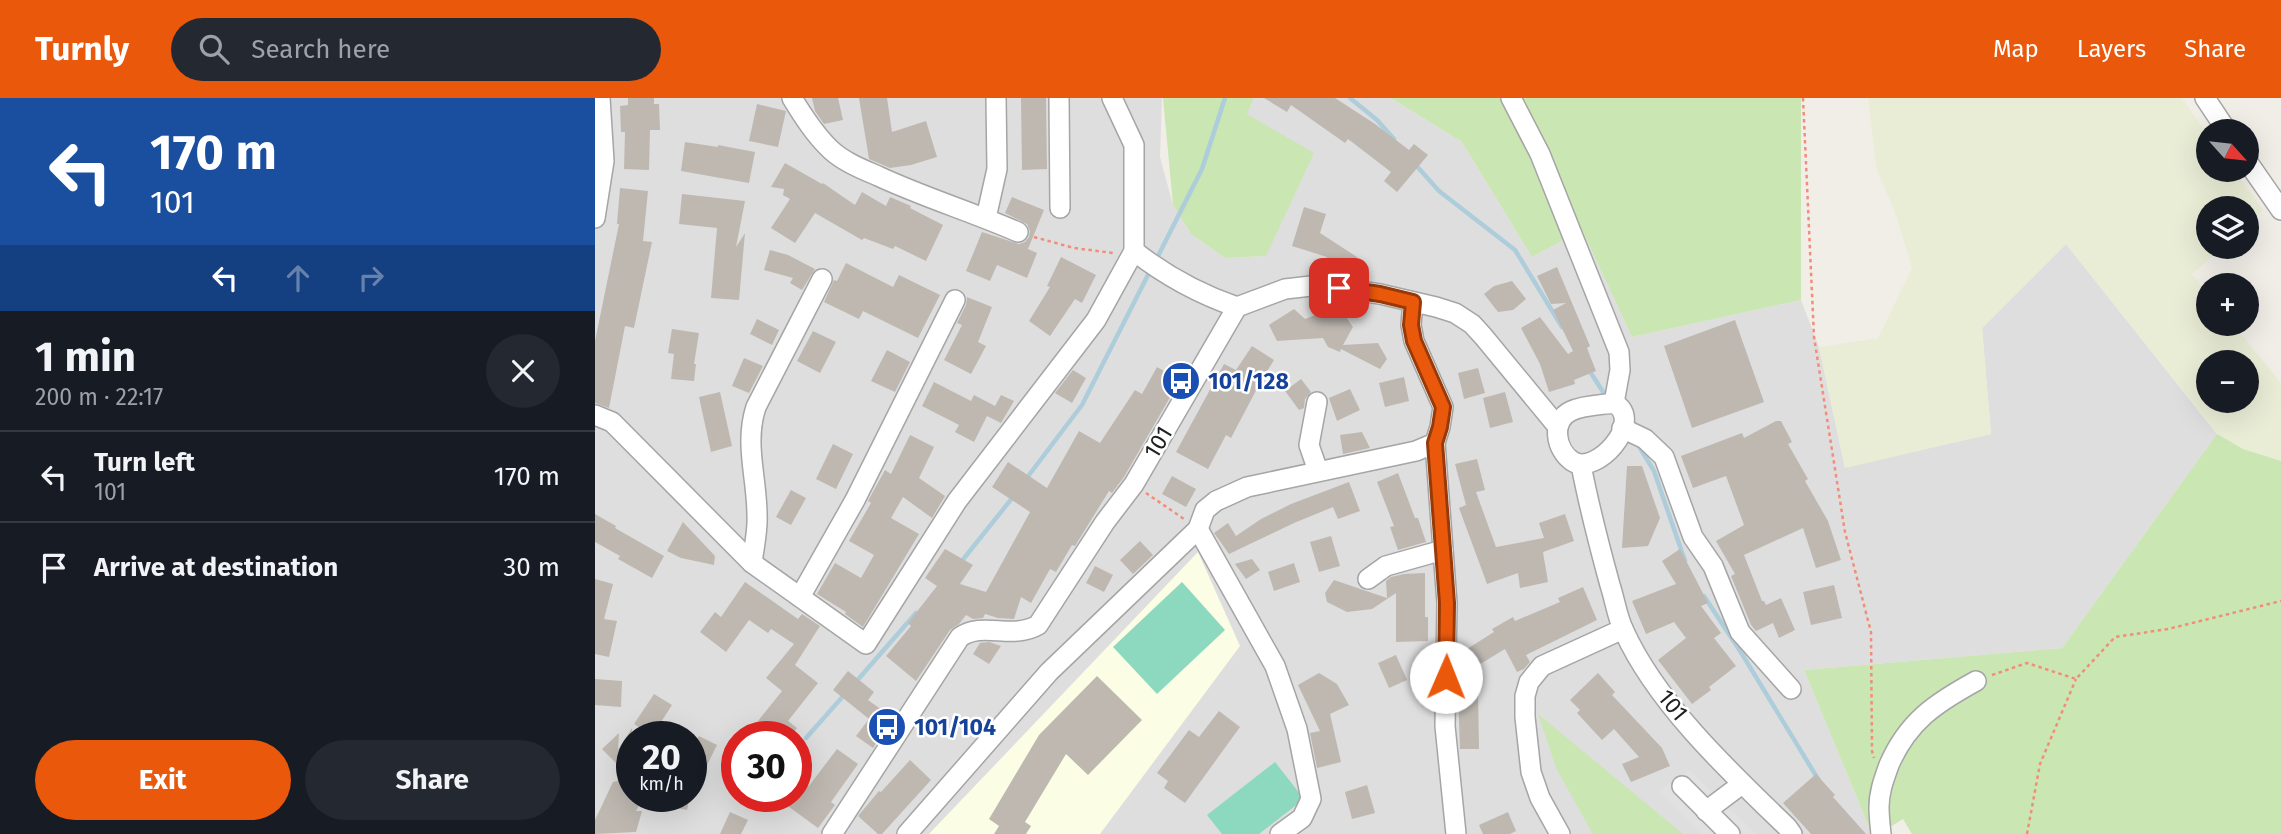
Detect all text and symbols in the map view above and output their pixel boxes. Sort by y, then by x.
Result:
search box [171,18,661,81]
text: Turnly [35,29,129,69]
icon: search [195,30,233,68]
text: Search here [251,34,390,65]
text: Map [1993,35,2039,63]
text: Layers [2077,35,2146,63]
text: Share [2184,35,2246,63]
north arrow [2196,119,2259,182]
map controls [2196,119,2259,413]
text: 170 m [150,123,277,182]
icon: left [35,126,126,217]
text: 101 [150,183,195,221]
button: layers [2196,196,2259,259]
pin [1309,258,1369,318]
icon: left [206,259,244,297]
icon: ahead [279,259,317,297]
icon: right [352,259,390,297]
icon: arrive [1320,269,1358,307]
button: + [2196,273,2259,336]
text: 1 min [35,332,136,382]
button: close [486,334,560,408]
button: − [2196,350,2259,413]
bus stop icon: 101/128 [1160,360,1202,402]
place label: 101/128 [1208,367,1289,395]
text: 200 m · 22:17 [35,383,163,411]
street label: 101 [1138,421,1178,463]
text: Turn left [94,447,195,478]
icon: left [35,458,73,496]
text: 170 m [494,461,560,492]
text: 101 [94,478,126,506]
icon: arrive [35,549,73,587]
text: Arrive at destination [94,552,338,583]
text: 30 m [503,552,560,583]
position arrow [1409,640,1483,714]
street label: 101 [1652,684,1694,726]
bus stop icon: 101/104 [866,706,908,748]
place label: 101/104 [914,713,996,741]
speed limit sign: 30 [721,721,812,812]
text: 20 [642,736,681,778]
button: Exit [35,740,291,820]
button: Share [305,740,560,820]
text: km/h [639,773,684,795]

